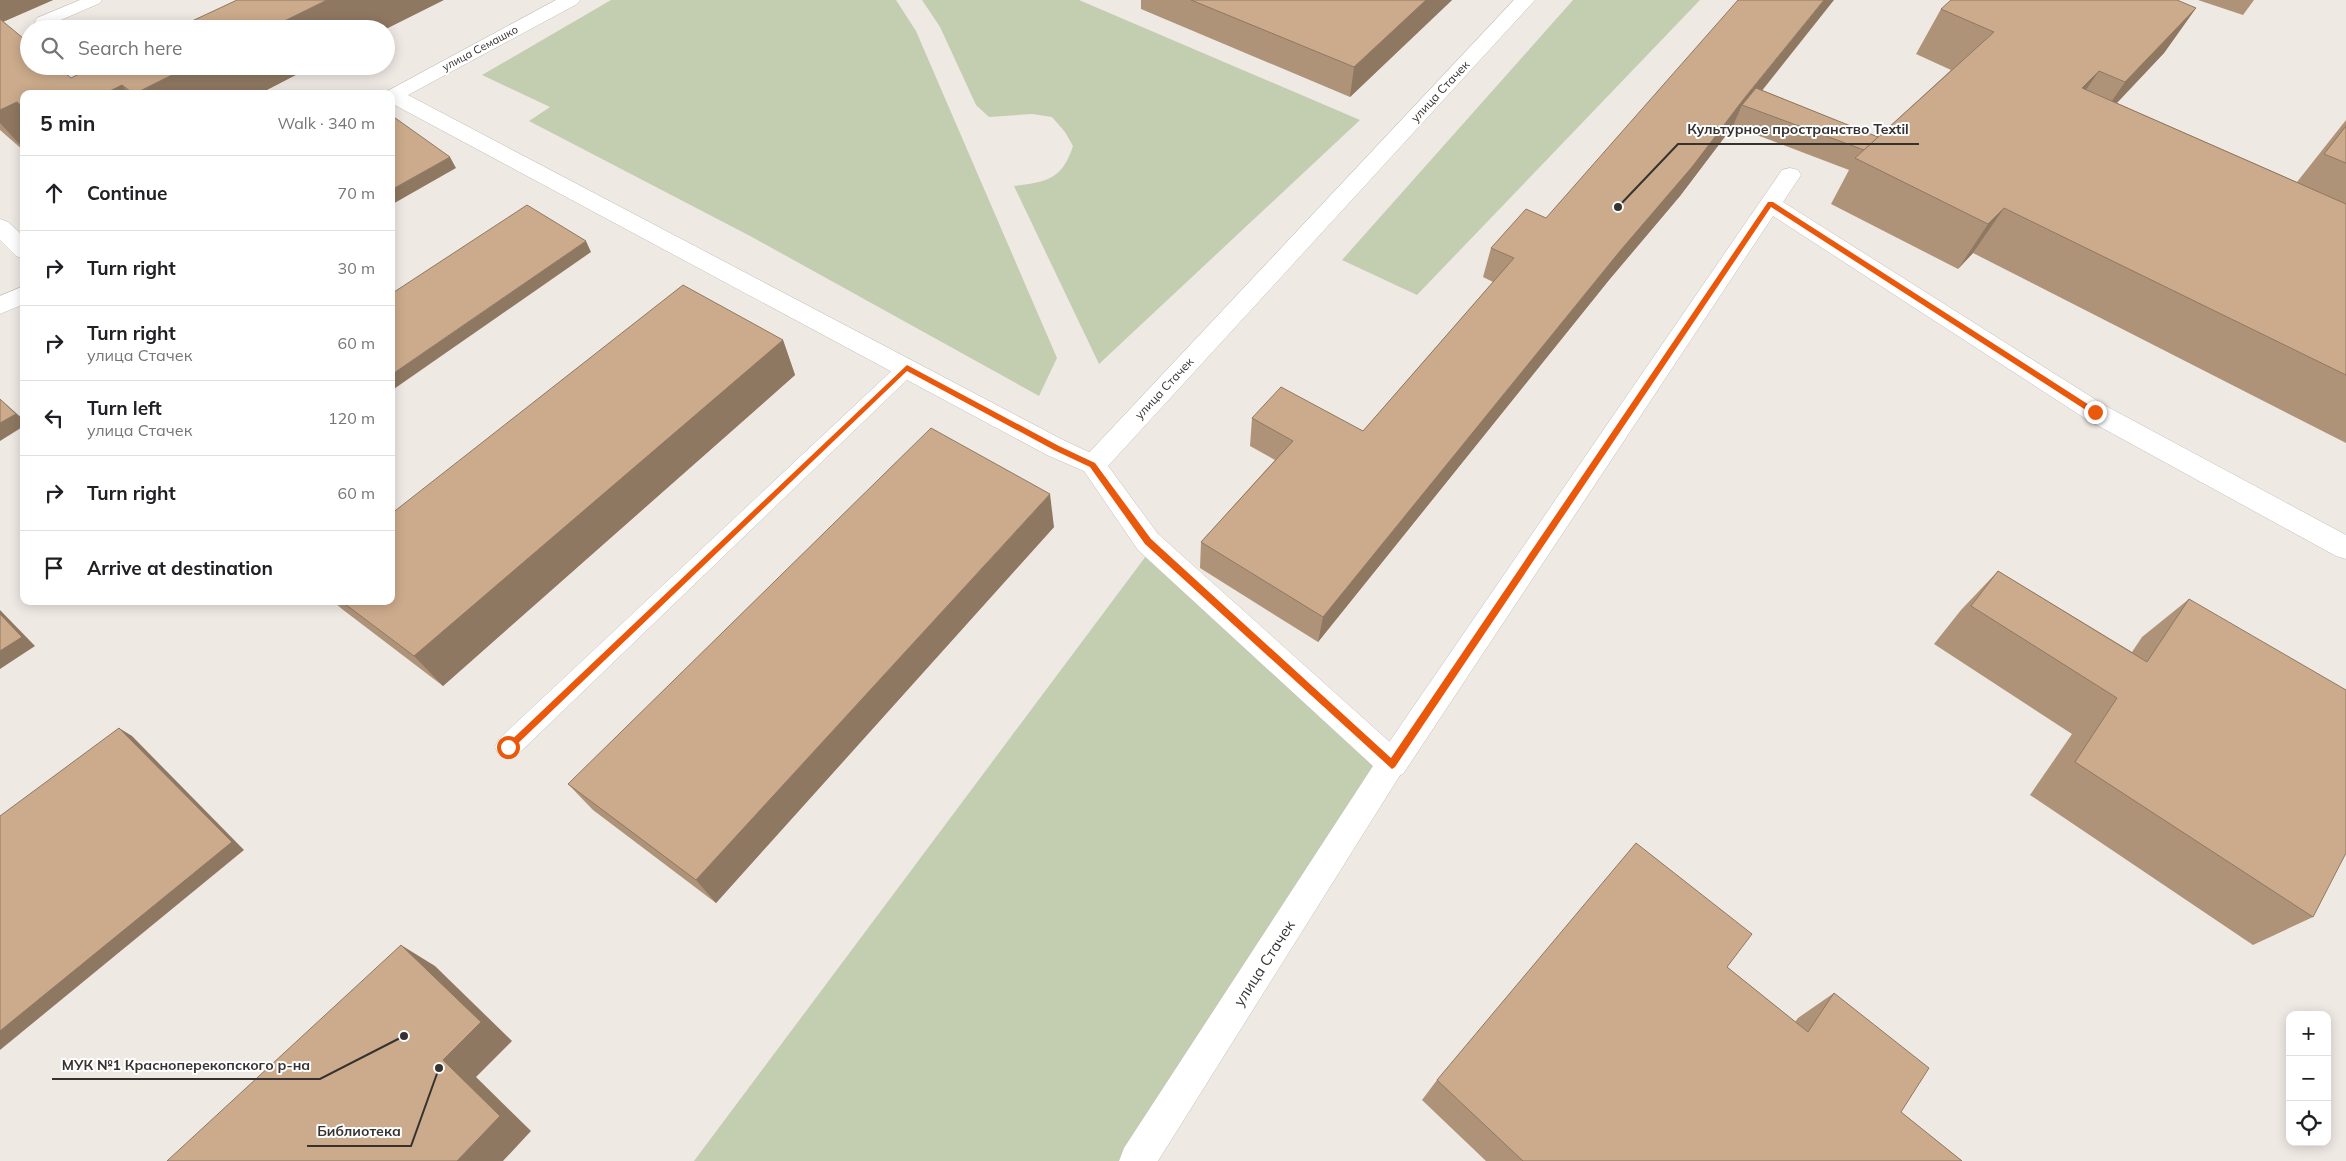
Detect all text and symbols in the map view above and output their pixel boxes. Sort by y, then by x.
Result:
search box [20,20,395,75]
street label: улица Семашко [440,22,520,74]
icon: search [38,34,66,62]
text: Search here [78,36,182,60]
street label: улица Стачек [1408,57,1473,125]
text: 5 min [40,110,95,136]
text: Walk · 340 m [277,113,375,133]
callout: Культурное пространство Textil [1678,115,1919,144]
text: Культурное пространство Textil [1687,120,1909,138]
icon: ahead [40,179,68,207]
text: Continue [87,181,167,205]
text: 70 m [338,183,375,203]
icon: right [40,254,68,282]
text: Turn right [87,256,176,280]
text: 30 m [338,258,375,278]
text: Turn right [87,321,176,345]
icon: right [40,329,68,357]
text: 60 m [338,333,375,353]
text: улица Стачек [87,345,192,365]
street label: улица Стачек [1132,354,1197,422]
text: Turn left [87,396,162,420]
route end [2084,401,2107,424]
icon: left [40,404,68,432]
text: 120 m [328,408,375,428]
text: улица Стачек [87,420,192,440]
icon: right [40,479,68,507]
text: Turn right [87,481,176,505]
text: 60 m [338,483,375,503]
icon: arrive [40,554,68,582]
text: Arrive at destination [87,556,273,580]
route start [497,736,520,759]
street label: улица Стачек [1229,916,1299,1010]
map controls [2286,1011,2331,1146]
button: + [2286,1011,2331,1056]
callout: МУК №1 Красноперекопского р-на [52,1050,320,1079]
text: МУК №1 Красноперекопского р-на [62,1056,310,1074]
button: − [2286,1056,2331,1101]
button: locate [2286,1101,2331,1146]
callout: Библиотека [307,1117,411,1146]
text: Библиотека [317,1122,401,1140]

